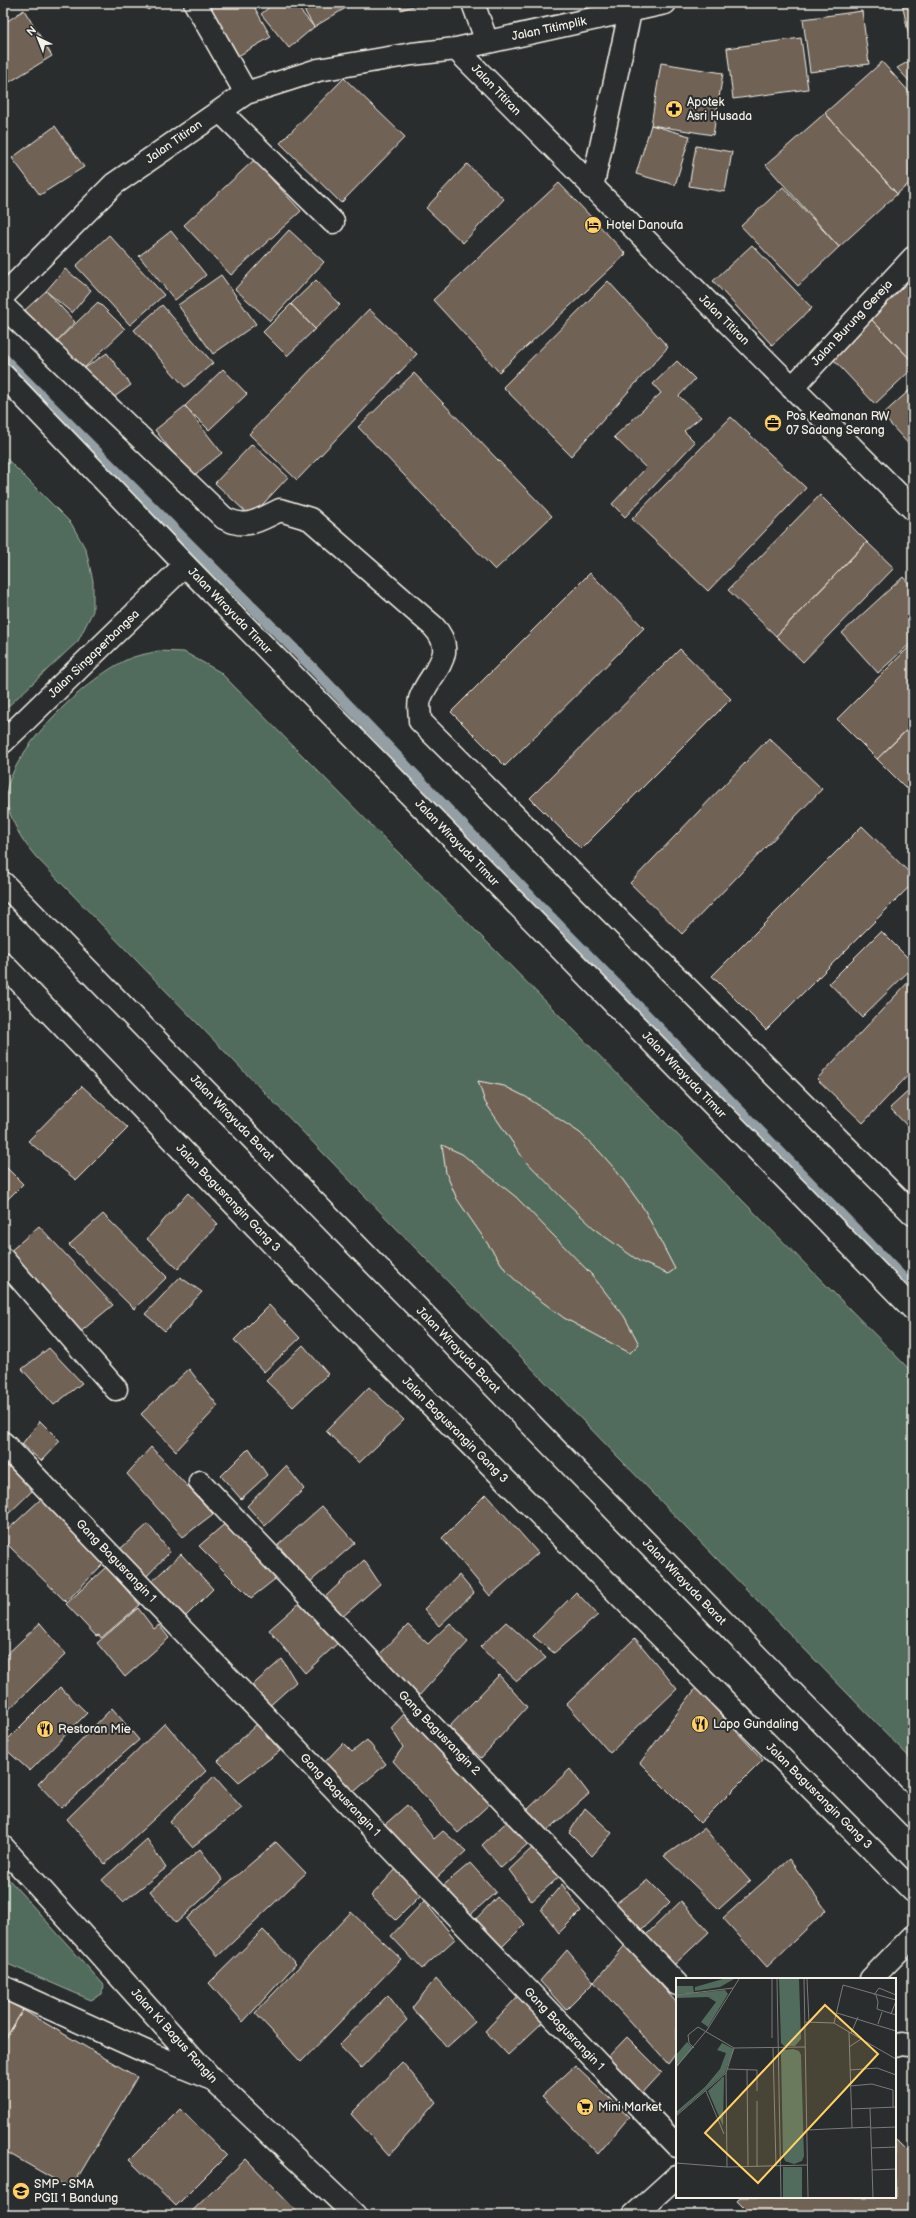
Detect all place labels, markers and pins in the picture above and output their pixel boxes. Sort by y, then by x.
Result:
place label: Apotek Asri Husada [687,95,752,124]
pharmacy icon: Apotek Asri Husada [664,99,684,119]
hotel icon: Hotel Danoufa [583,215,603,235]
place label: Hotel Danoufa [606,218,684,233]
place label: Pos Keamanan RW 07 Sadang Serang [786,409,890,438]
office icon: Pos Keamanan RW 07 Sadang Serang [763,413,783,433]
restaurant icon: Lapo Gundaling [690,1714,710,1734]
place label: Lapo Gundaling [713,1717,799,1732]
restaurant icon: Restoran Mie [35,1719,55,1739]
place label: Restoran Mie [58,1722,131,1737]
supermarket icon: Mini Market [575,2097,595,2117]
place label: Mini Market [598,2100,662,2115]
place label: SMP - SMA PGII 1 Bandung [34,2177,118,2206]
school or university icon: SMP - SMA PGII 1 Bandung [11,2181,31,2201]

